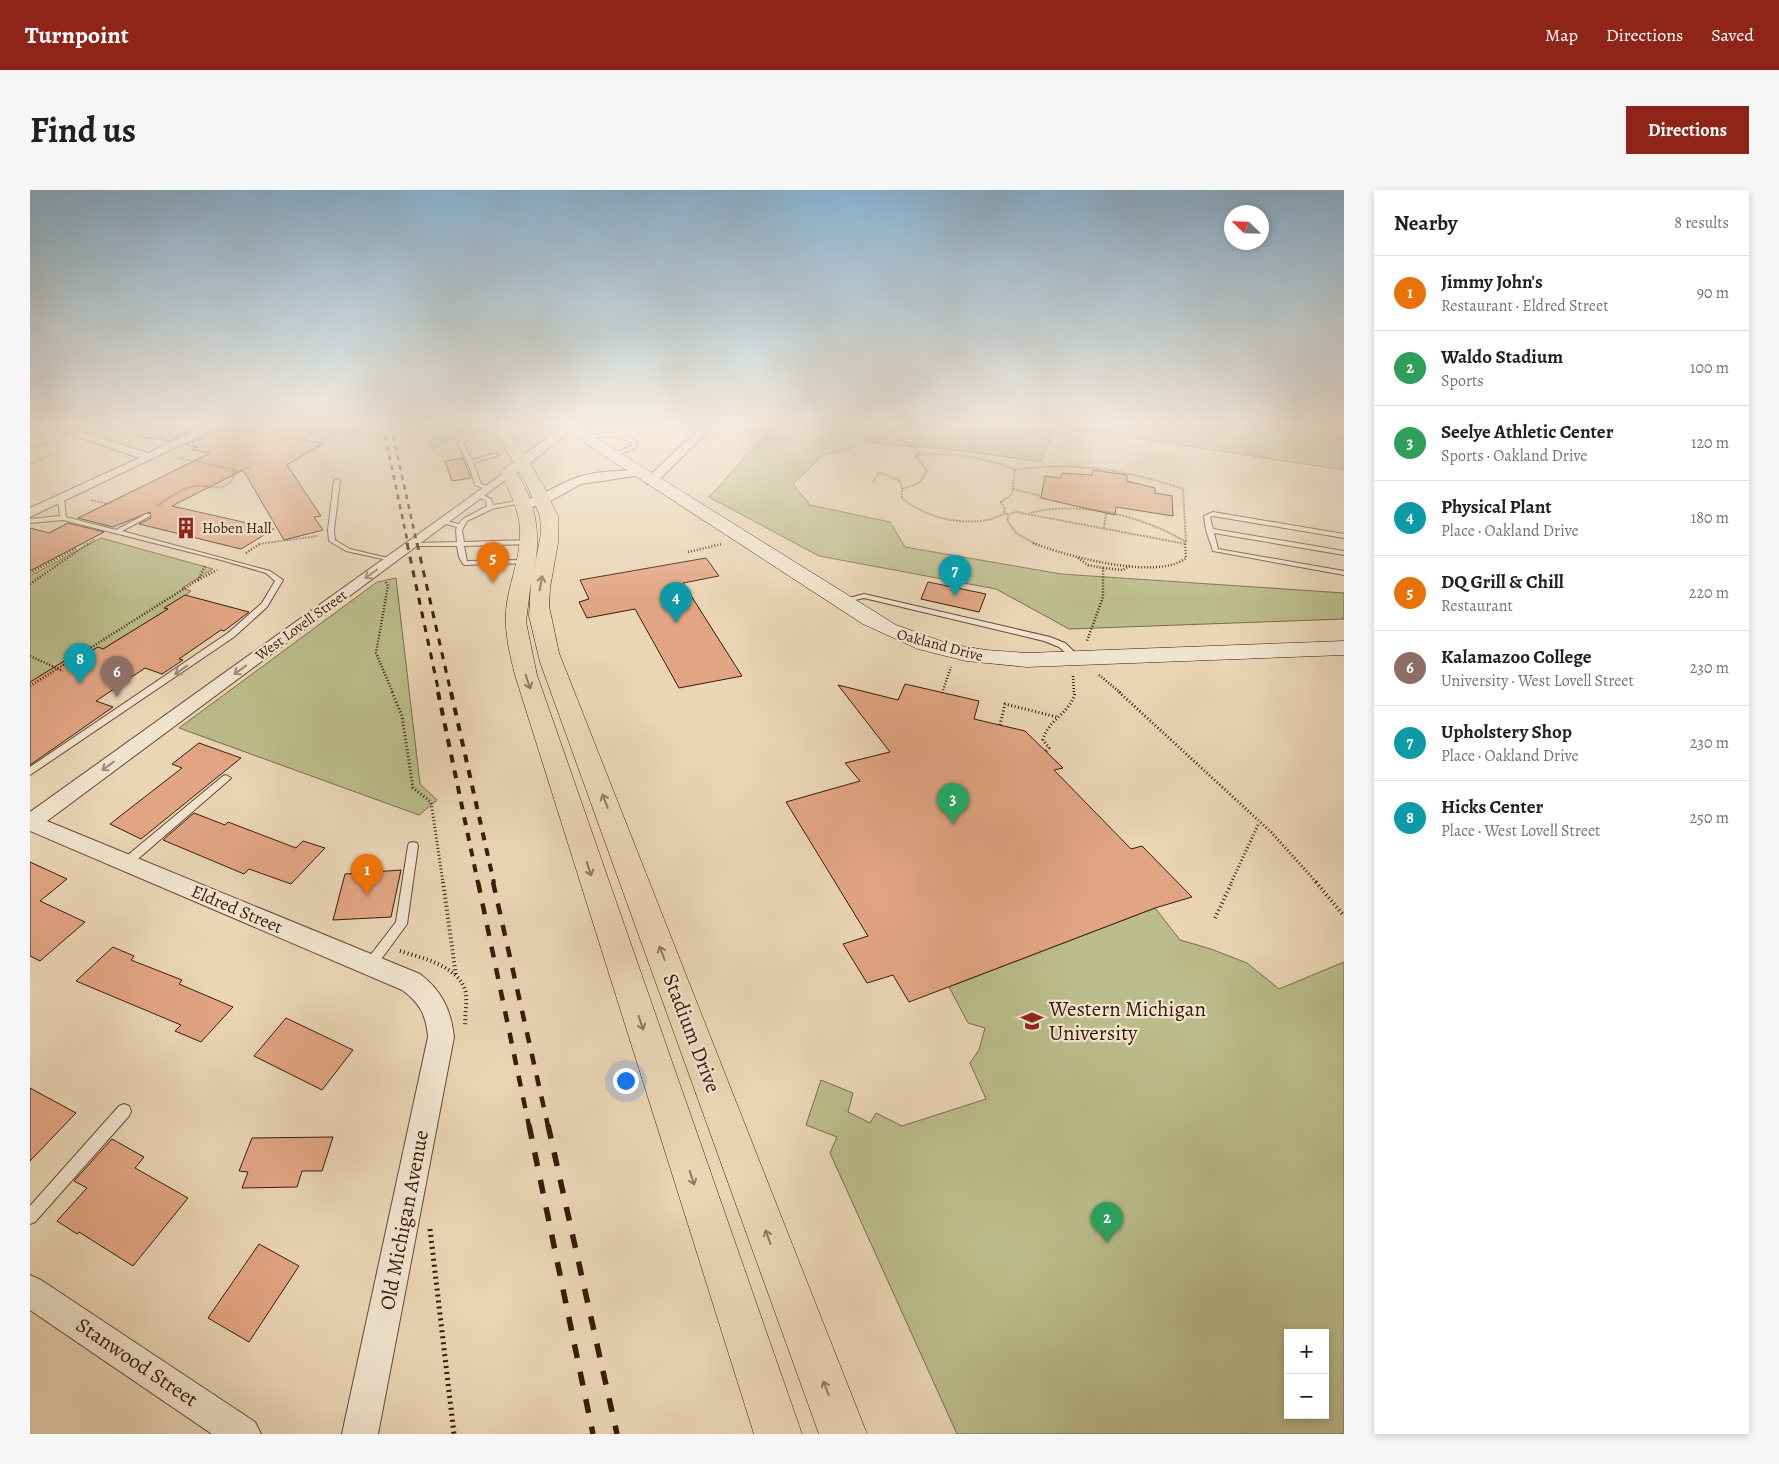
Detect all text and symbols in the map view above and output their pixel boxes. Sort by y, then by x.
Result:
text: Turnpoint [25,19,129,51]
text: Map [1545,23,1578,47]
text: Directions [1606,23,1683,47]
text: Saved [1711,23,1754,47]
text: Find us [30,106,136,154]
button: Directions [1626,106,1749,154]
north arrow [1224,205,1269,250]
text: Nearby [1394,209,1457,237]
text: 8 results [1674,212,1729,234]
text: Jimmy John's [1441,269,1543,295]
text: 1 [1407,282,1413,304]
text: 90 m [1697,282,1729,304]
text: Restaurant · Eldred Street [1441,295,1608,317]
text: Waldo Stadium [1441,344,1563,370]
text: 2 [1406,357,1414,379]
text: 100 m [1690,357,1729,379]
text: Sports [1441,370,1484,392]
text: Seelye Athletic Center [1441,419,1613,445]
text: 3 [1407,432,1413,454]
text: 120 m [1691,432,1729,454]
text: Sports · Oakland Drive [1441,445,1588,467]
text: Physical Plant [1441,494,1552,520]
text: 4 [1406,507,1414,529]
text: 180 m [1691,507,1729,529]
building icon: Hoben Hall [173,515,199,541]
place label: Hoben Hall [202,518,272,538]
text: Place · Oakland Drive [1441,520,1579,542]
pin: 5 [477,542,509,583]
pin: 7 [939,555,971,596]
one-way arrow [364,569,378,579]
text: DQ Grill & Chill [1441,569,1564,595]
one-way arrow [537,575,546,591]
pin: 4 [660,582,692,623]
text: 5 [1407,582,1413,604]
text: 220 m [1689,582,1729,604]
street label: West Lovell Street [250,585,351,666]
text: Restaurant [1441,595,1513,617]
street label: Oakland Drive [895,624,986,666]
pin: 8 [64,643,96,684]
text: Kalamazoo College [1441,644,1592,670]
pin: 6 [101,656,133,697]
text: 6 [1406,657,1414,679]
text: 230 m [1690,657,1729,679]
one-way arrow [174,665,188,675]
one-way arrow [233,665,247,675]
text: University · West Lovell Street [1441,670,1634,692]
one-way arrow [524,673,533,689]
text: Upholstery Shop [1441,719,1572,745]
text: 7 [1407,732,1413,754]
text: 230 m [1690,732,1729,754]
text: Place · Oakland Drive [1441,745,1579,767]
one-way arrow [101,761,115,771]
pin: 3 [937,783,969,824]
one-way arrow [600,794,609,810]
text: Hicks Center [1441,794,1543,820]
text: 8 [1406,807,1414,829]
text: 250 m [1690,807,1729,829]
text: Place · West Lovell Street [1441,820,1600,842]
pin: 1 [351,854,383,895]
one-way arrow [585,861,594,877]
street label: Eldred Street [188,879,286,939]
one-way arrow [657,946,666,961]
street label: Stadium Drive [656,970,728,1096]
place label: Western Michigan University [1048,995,1206,1047]
school or university icon: Western Michigan University [1019,1008,1045,1034]
one-way arrow [636,1015,646,1031]
your location [613,1068,639,1094]
street label: Old Michigan Avenue [373,1128,435,1312]
one-way arrow [688,1169,697,1185]
pin: 2 [1091,1202,1123,1243]
one-way arrow [763,1229,772,1245]
street label: Stanwood Street [71,1311,204,1413]
map controls [1284,1329,1329,1419]
button: + [1284,1329,1329,1374]
button: − [1284,1374,1329,1419]
one-way arrow [821,1381,830,1397]

